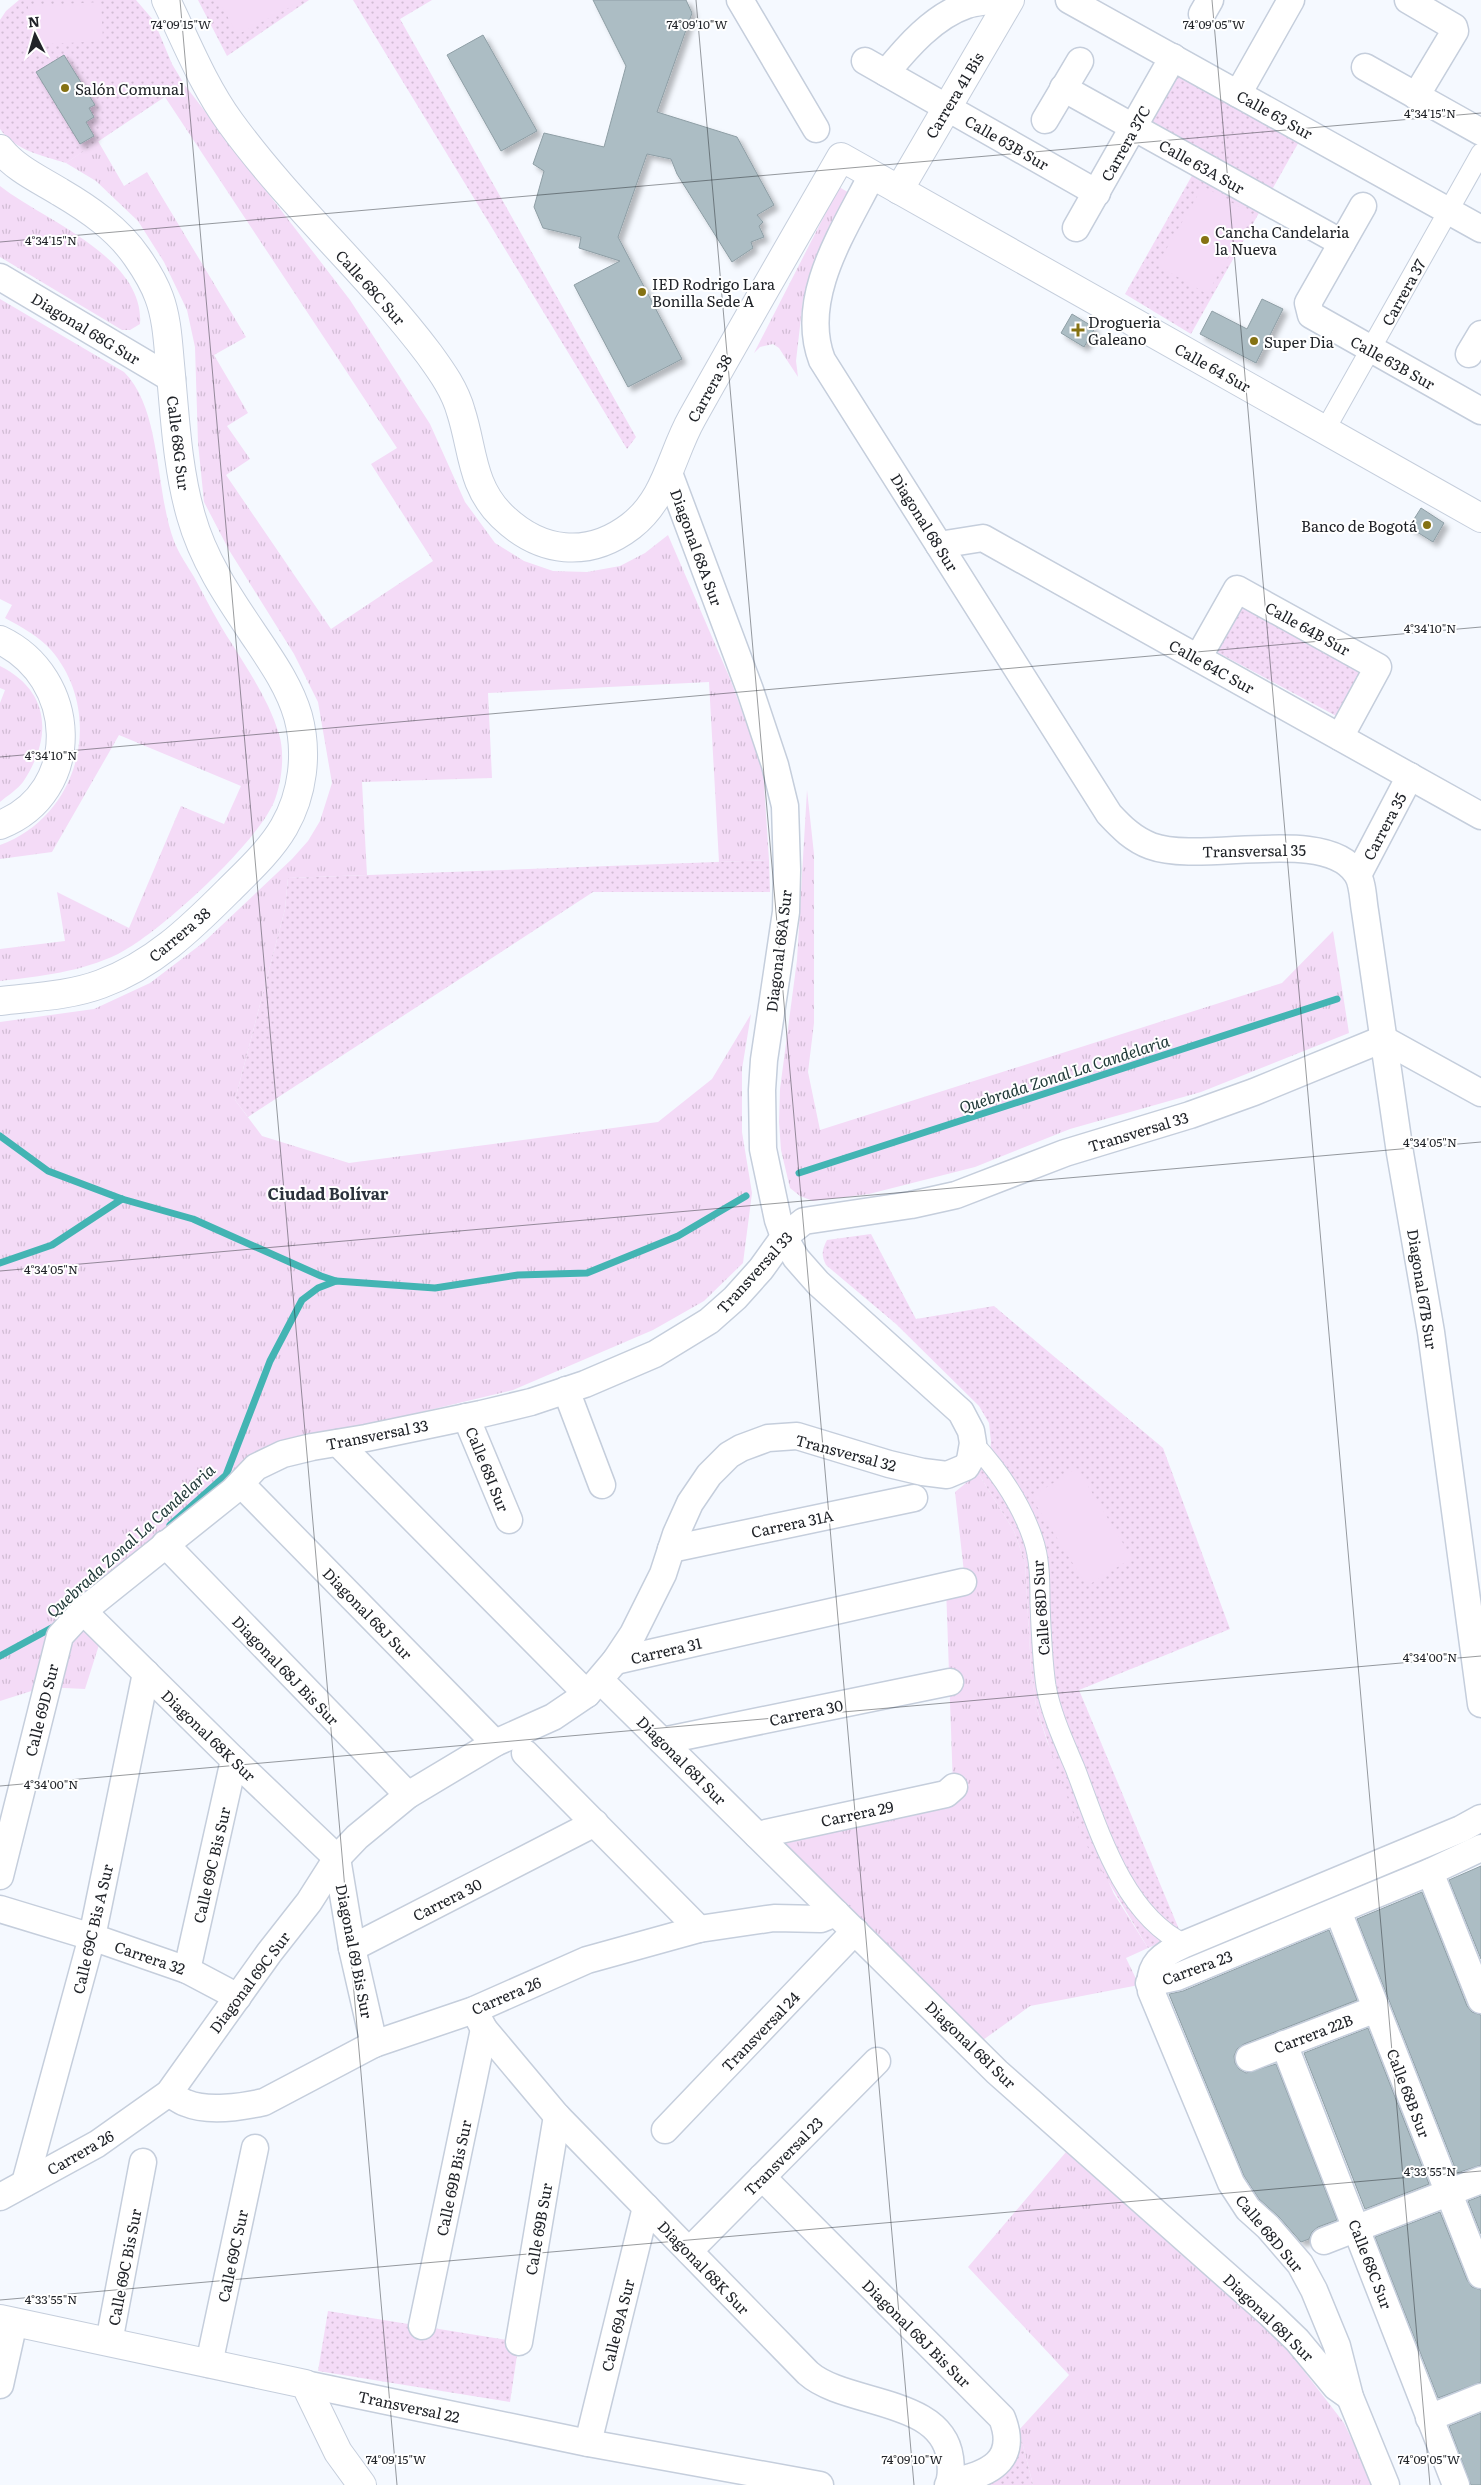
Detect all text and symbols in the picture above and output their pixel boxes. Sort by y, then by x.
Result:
north arrow [10,10,60,60]
text: N [27,11,41,32]
text: 74°09'15"W [151,15,211,33]
text: 74°09'10"W [666,15,728,33]
text: 74°09'05"W [1183,15,1245,33]
street label: Carrera 41 Bis [919,47,989,143]
place label: Salón Comunal [75,77,184,100]
marker: Salón Comunal [59,82,71,94]
street label: Calle 63 Sur [1233,84,1317,144]
street label: Carrera 37C [1095,101,1155,185]
text: 4°34'15"N [1404,104,1456,122]
street label: Calle 63B Sur [961,109,1053,175]
street label: Calle 63A Sur [1155,133,1249,199]
place label: Cancha Candelaria la Nueva [1215,220,1350,260]
text: 4°34'15"N [25,231,77,249]
marker: Cancha Candelaria la Nueva [1199,234,1211,246]
street label: Calle 68C Sur [331,244,411,330]
street label: Carrera 37 [1375,254,1431,330]
place label: IED Rodrigo Lara Bonilla Sede A [652,272,776,312]
street label: Diagonal 68G Sur [27,286,145,370]
marker: IED Rodrigo Lara Bonilla Sede A [636,286,648,298]
place label: Drogueria Galeano [1088,310,1162,350]
marker: Drogueria Galeano [1072,324,1084,336]
street label: Calle 63B Sur [1346,329,1440,395]
place label: Super Dia [1264,330,1335,353]
marker: Super Dia [1248,335,1260,347]
street label: Calle 64 Sur [1171,337,1255,397]
street label: Carrera 38 [681,350,737,426]
street label: Calle 68G Sur [162,394,196,492]
street label: Diagonal 68 Sur [886,468,964,576]
street label: Diagonal 68A Sur [665,485,729,609]
place label: Banco de Bogotá [1301,514,1418,537]
marker: Banco de Bogotá [1421,519,1433,531]
street label: Calle 64B Sur [1261,595,1355,661]
text: 4°34'10"N [1404,619,1456,637]
street label: Calle 64C Sur [1165,633,1259,699]
text: 4°34'10"N [25,746,77,764]
street label: Carrera 35 [1357,788,1412,864]
street label: Transversal 35 [1202,838,1307,862]
street label: Diagonal 68A Sur [759,889,797,1013]
street label: Carrera 38 [143,901,215,967]
water label: Quebrada Zonal La Candelaria [956,1027,1173,1118]
street label: Transversal 33 [1085,1105,1191,1157]
text: 4°34'05"N [1403,1133,1457,1151]
district label: Ciudad Bolívar [268,1181,389,1205]
street label: Transversal 33 [711,1226,797,1318]
street label: Diagonal 67B Sur [1402,1227,1444,1351]
text: 4°34'05"N [24,1260,78,1278]
street label: Transversal 33 [324,1413,430,1455]
street label: Calle 68I Sur [460,1423,516,1515]
street label: Transversal 32 [793,1427,899,1477]
water label: Quebrada Zonal La Candelaria [40,1457,220,1622]
street label: Carrera 31A [749,1503,835,1543]
street label: Calle 68D Sur [1025,1560,1055,1656]
street label: Diagonal 68J Sur [318,1562,418,1664]
street label: Diagonal 68J Bis Sur [227,1610,345,1730]
street label: Carrera 31 [628,1631,704,1669]
text: 4°34'00"N [1403,1648,1457,1666]
street label: Calle 69D Sur [18,1661,64,1759]
street label: Diagonal 68K Sur [157,1684,261,1786]
street label: Carrera 30 [767,1693,845,1731]
street label: Diagonal 68I Sur [632,1710,732,1810]
text: 4°34'00"N [24,1775,78,1793]
street label: Carrera 29 [819,1794,896,1832]
street label: Calle 69C Bis Sur [186,1805,236,1925]
street label: Calle 69C Bis A Sur [66,1862,118,1996]
street label: Carrera 30 [408,1872,486,1926]
street label: Diagonal 69 Bis Sur [331,1882,379,2020]
street label: Diagonal 69C Sur [203,1926,295,2038]
street label: Carrera 32 [112,1934,189,1980]
street label: Carrera 23 [1158,1944,1236,1990]
street label: Carrera 26 [468,1970,544,2020]
street label: Transversal 24 [716,1986,804,2076]
street label: Diagonal 68I Sur [921,1995,1021,2093]
street label: Carrera 22B [1270,2007,1356,2059]
street label: Calle 68B Sur [1381,2045,1437,2141]
street label: Transversal 23 [738,2111,828,2201]
street label: Calle 69B Bis Sur [429,2118,477,2238]
street label: Carrera 26 [42,2124,118,2180]
text: 4°33'55"N [1404,2162,1456,2180]
street label: Calle 69B Sur [519,2181,557,2277]
street label: Calle 68D Sur [1231,2189,1309,2277]
street label: Calle 69C Bis Sur [101,2207,147,2327]
street label: Calle 69C Sur [211,2208,253,2304]
street label: Diagonal 68K Sur [653,2215,755,2319]
street label: Calle 68C Sur [1343,2216,1399,2312]
street label: Diagonal 68I Sur [1219,2268,1319,2366]
street label: Diagonal 68J Bis Sur [858,2274,976,2392]
street label: Calle 69A Sur [594,2276,640,2374]
text: 4°33'55"N [25,2290,77,2308]
street label: Transversal 22 [356,2384,462,2428]
text: 74°09'15"W [366,2450,426,2468]
text: 74°09'10"W [881,2450,943,2468]
text: 74°09'05"W [1398,2450,1460,2468]

